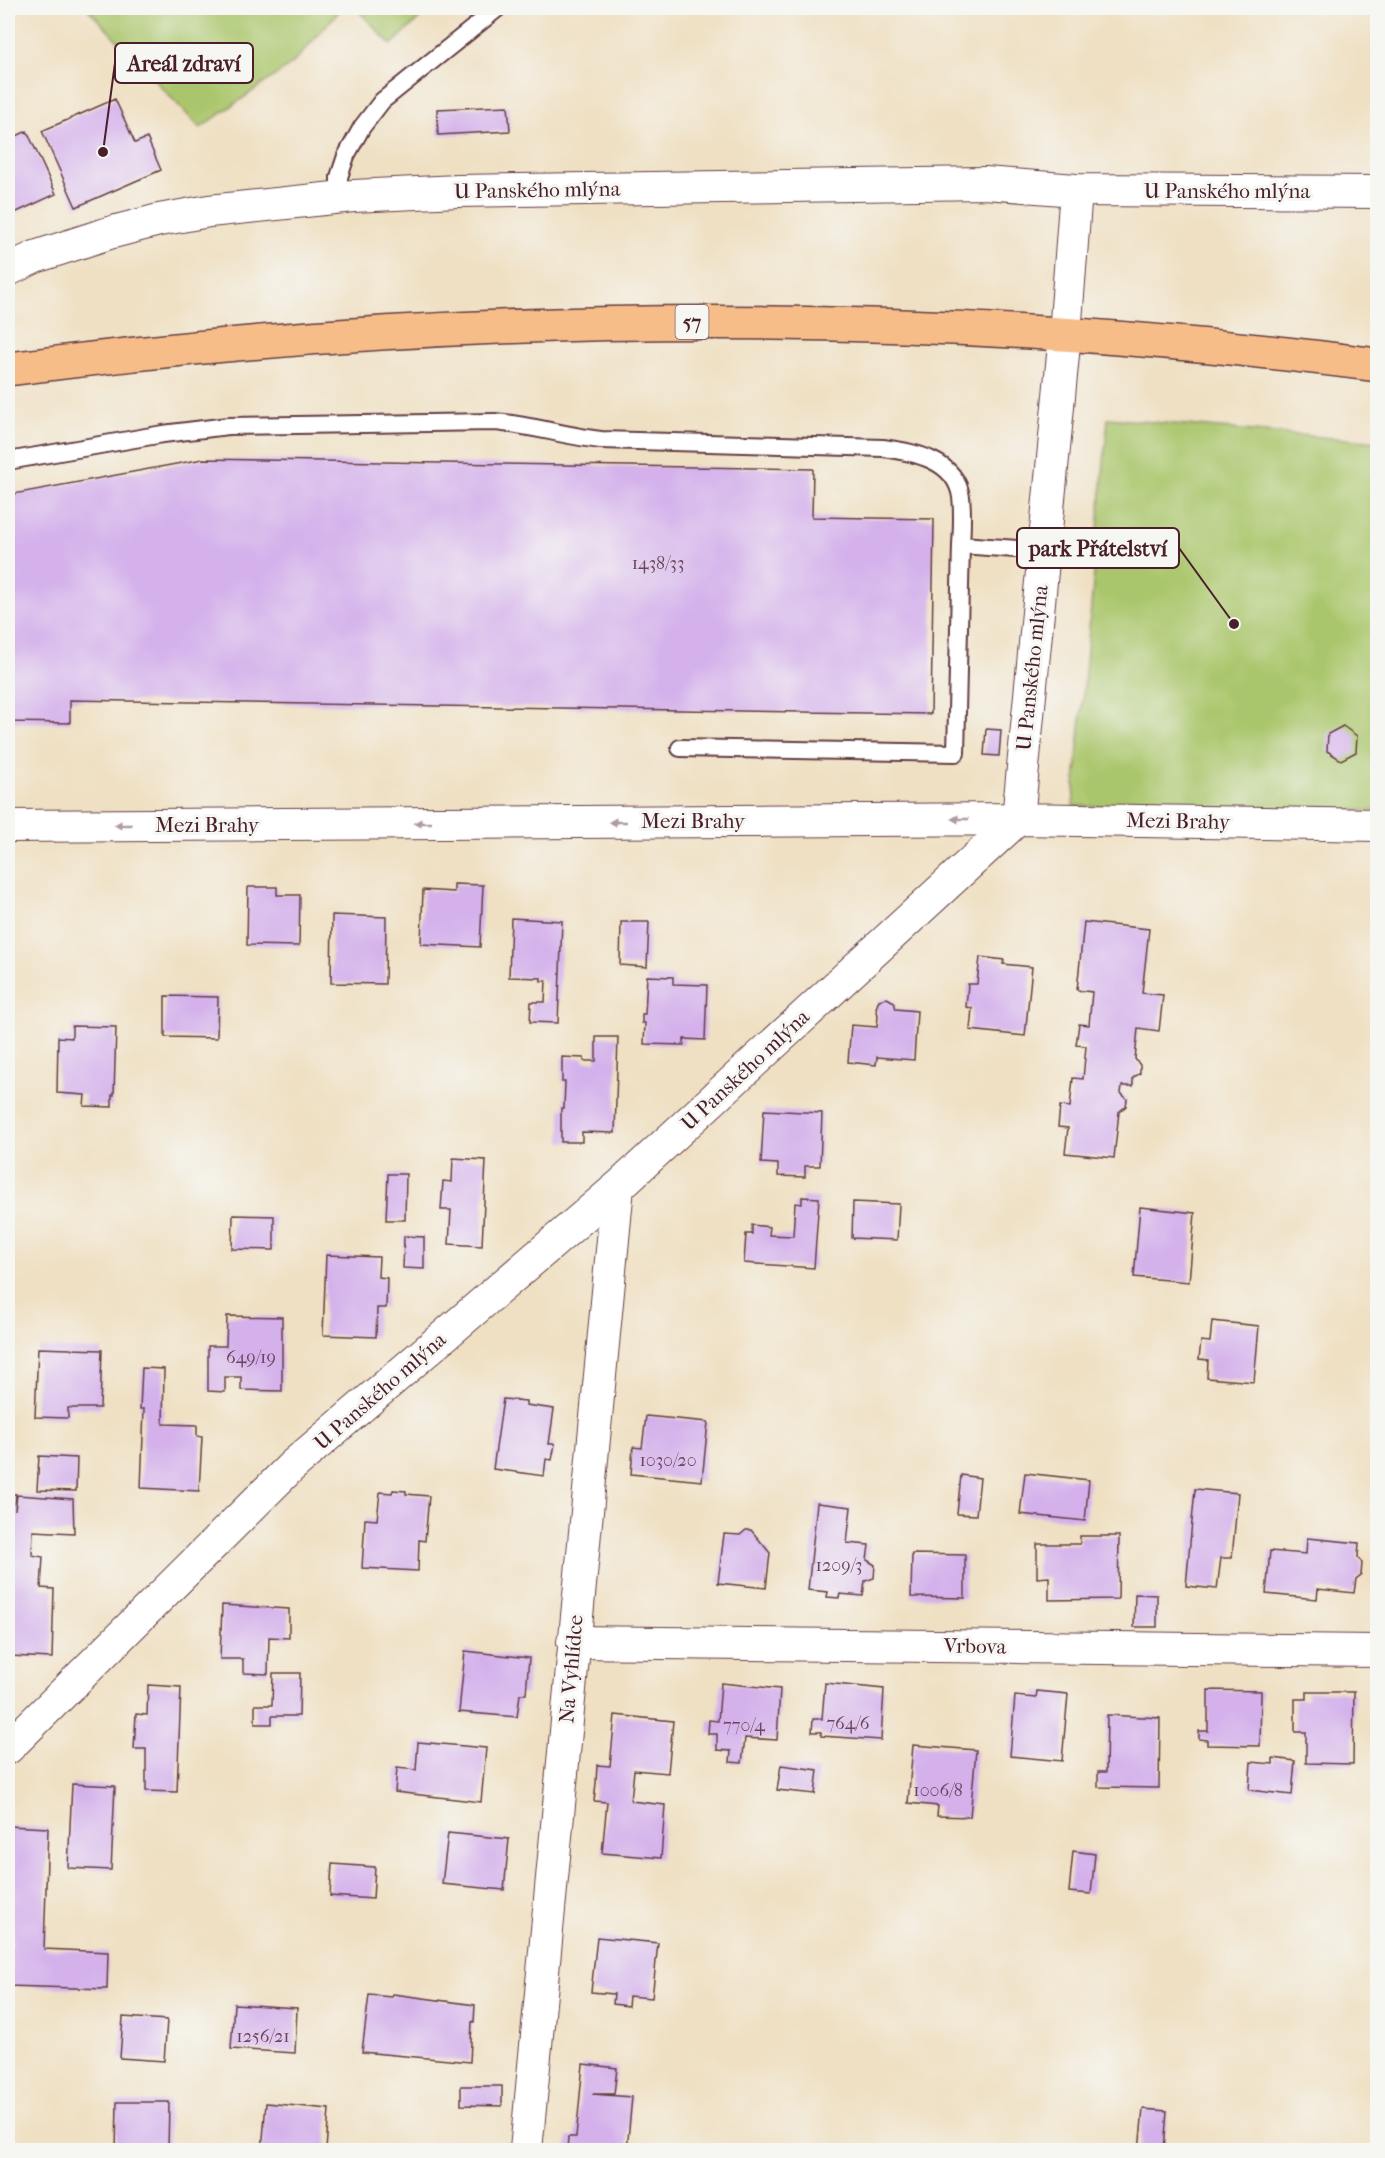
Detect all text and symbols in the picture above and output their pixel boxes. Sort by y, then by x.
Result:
callout: Areál zdraví [115,43,253,83]
text: Areál zdraví [125,51,242,77]
street label: U Panského mlýna [454,177,621,203]
street label: U Panského mlýna [1144,179,1311,203]
road number: 57 [676,305,708,339]
callout: park Přátelství [1017,528,1179,568]
text: park Přátelství [1028,536,1169,562]
house number: 1438/33 [632,553,684,574]
street label: U Panského mlýna [1011,584,1053,752]
street label: Mezi Brahy [1126,808,1231,834]
street label: Mezi Brahy [641,809,746,833]
street label: Mezi Brahy [155,813,260,837]
one-way arrow [950,814,969,824]
one-way arrow [608,817,627,827]
one-way arrow [413,818,432,828]
one-way arrow [113,820,132,830]
street label: U Panského mlýna [676,1004,814,1136]
street label: U Panského mlýna [309,1327,451,1455]
house number: 649/19 [226,1347,276,1368]
house number: 1030/20 [639,1450,697,1471]
house number: 1209/3 [816,1555,862,1576]
street label: Na Vyhlídce [554,1614,588,1724]
street label: Vrbova [942,1633,1007,1659]
house number: 764/6 [826,1713,870,1734]
house number: 770/4 [723,1715,765,1736]
house number: 1006/8 [913,1780,963,1801]
house number: 1256/21 [236,2026,290,2047]

